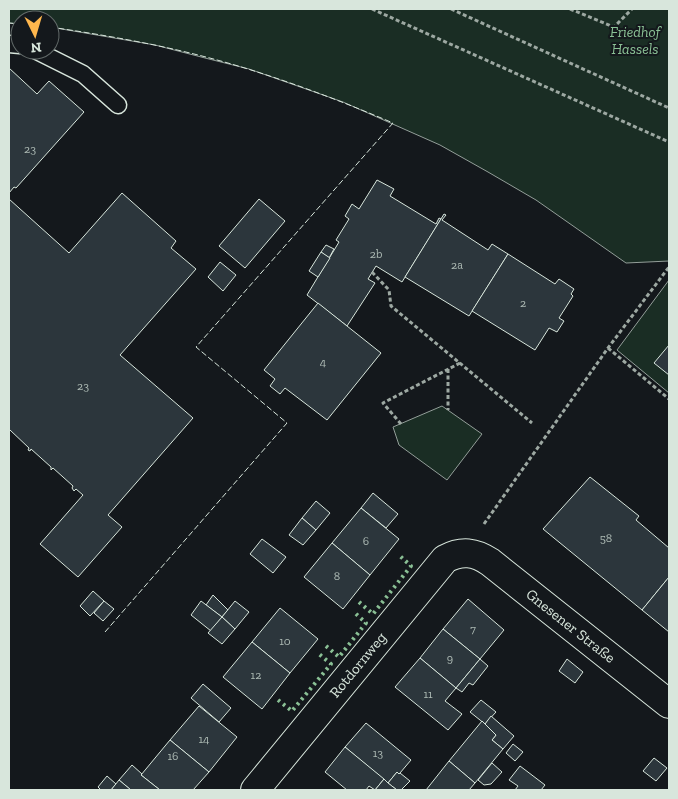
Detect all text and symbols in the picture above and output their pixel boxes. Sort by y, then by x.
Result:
north arrow [10,10,60,60]
park label: Friedhof Hassels [610,23,663,58]
text: N [30,39,42,56]
house number: 23 [24,142,36,156]
house number: 2b [370,247,382,261]
house number: 2a [451,258,463,272]
house number: 2 [520,296,526,310]
house number: 4 [320,355,327,369]
house number: 23 [77,379,89,393]
house number: 58 [600,531,612,545]
house number: 6 [363,534,369,548]
house number: 8 [334,569,340,583]
street label: Gnesener Straße [522,585,619,667]
house number: 7 [470,622,476,636]
street label: Rotdornweg [326,628,390,701]
house number: 10 [279,634,291,648]
house number: 9 [447,651,453,665]
house number: 12 [251,668,261,682]
house number: 11 [423,687,433,701]
house number: 14 [198,732,210,746]
house number: 13 [373,746,383,760]
house number: 16 [168,749,179,763]

